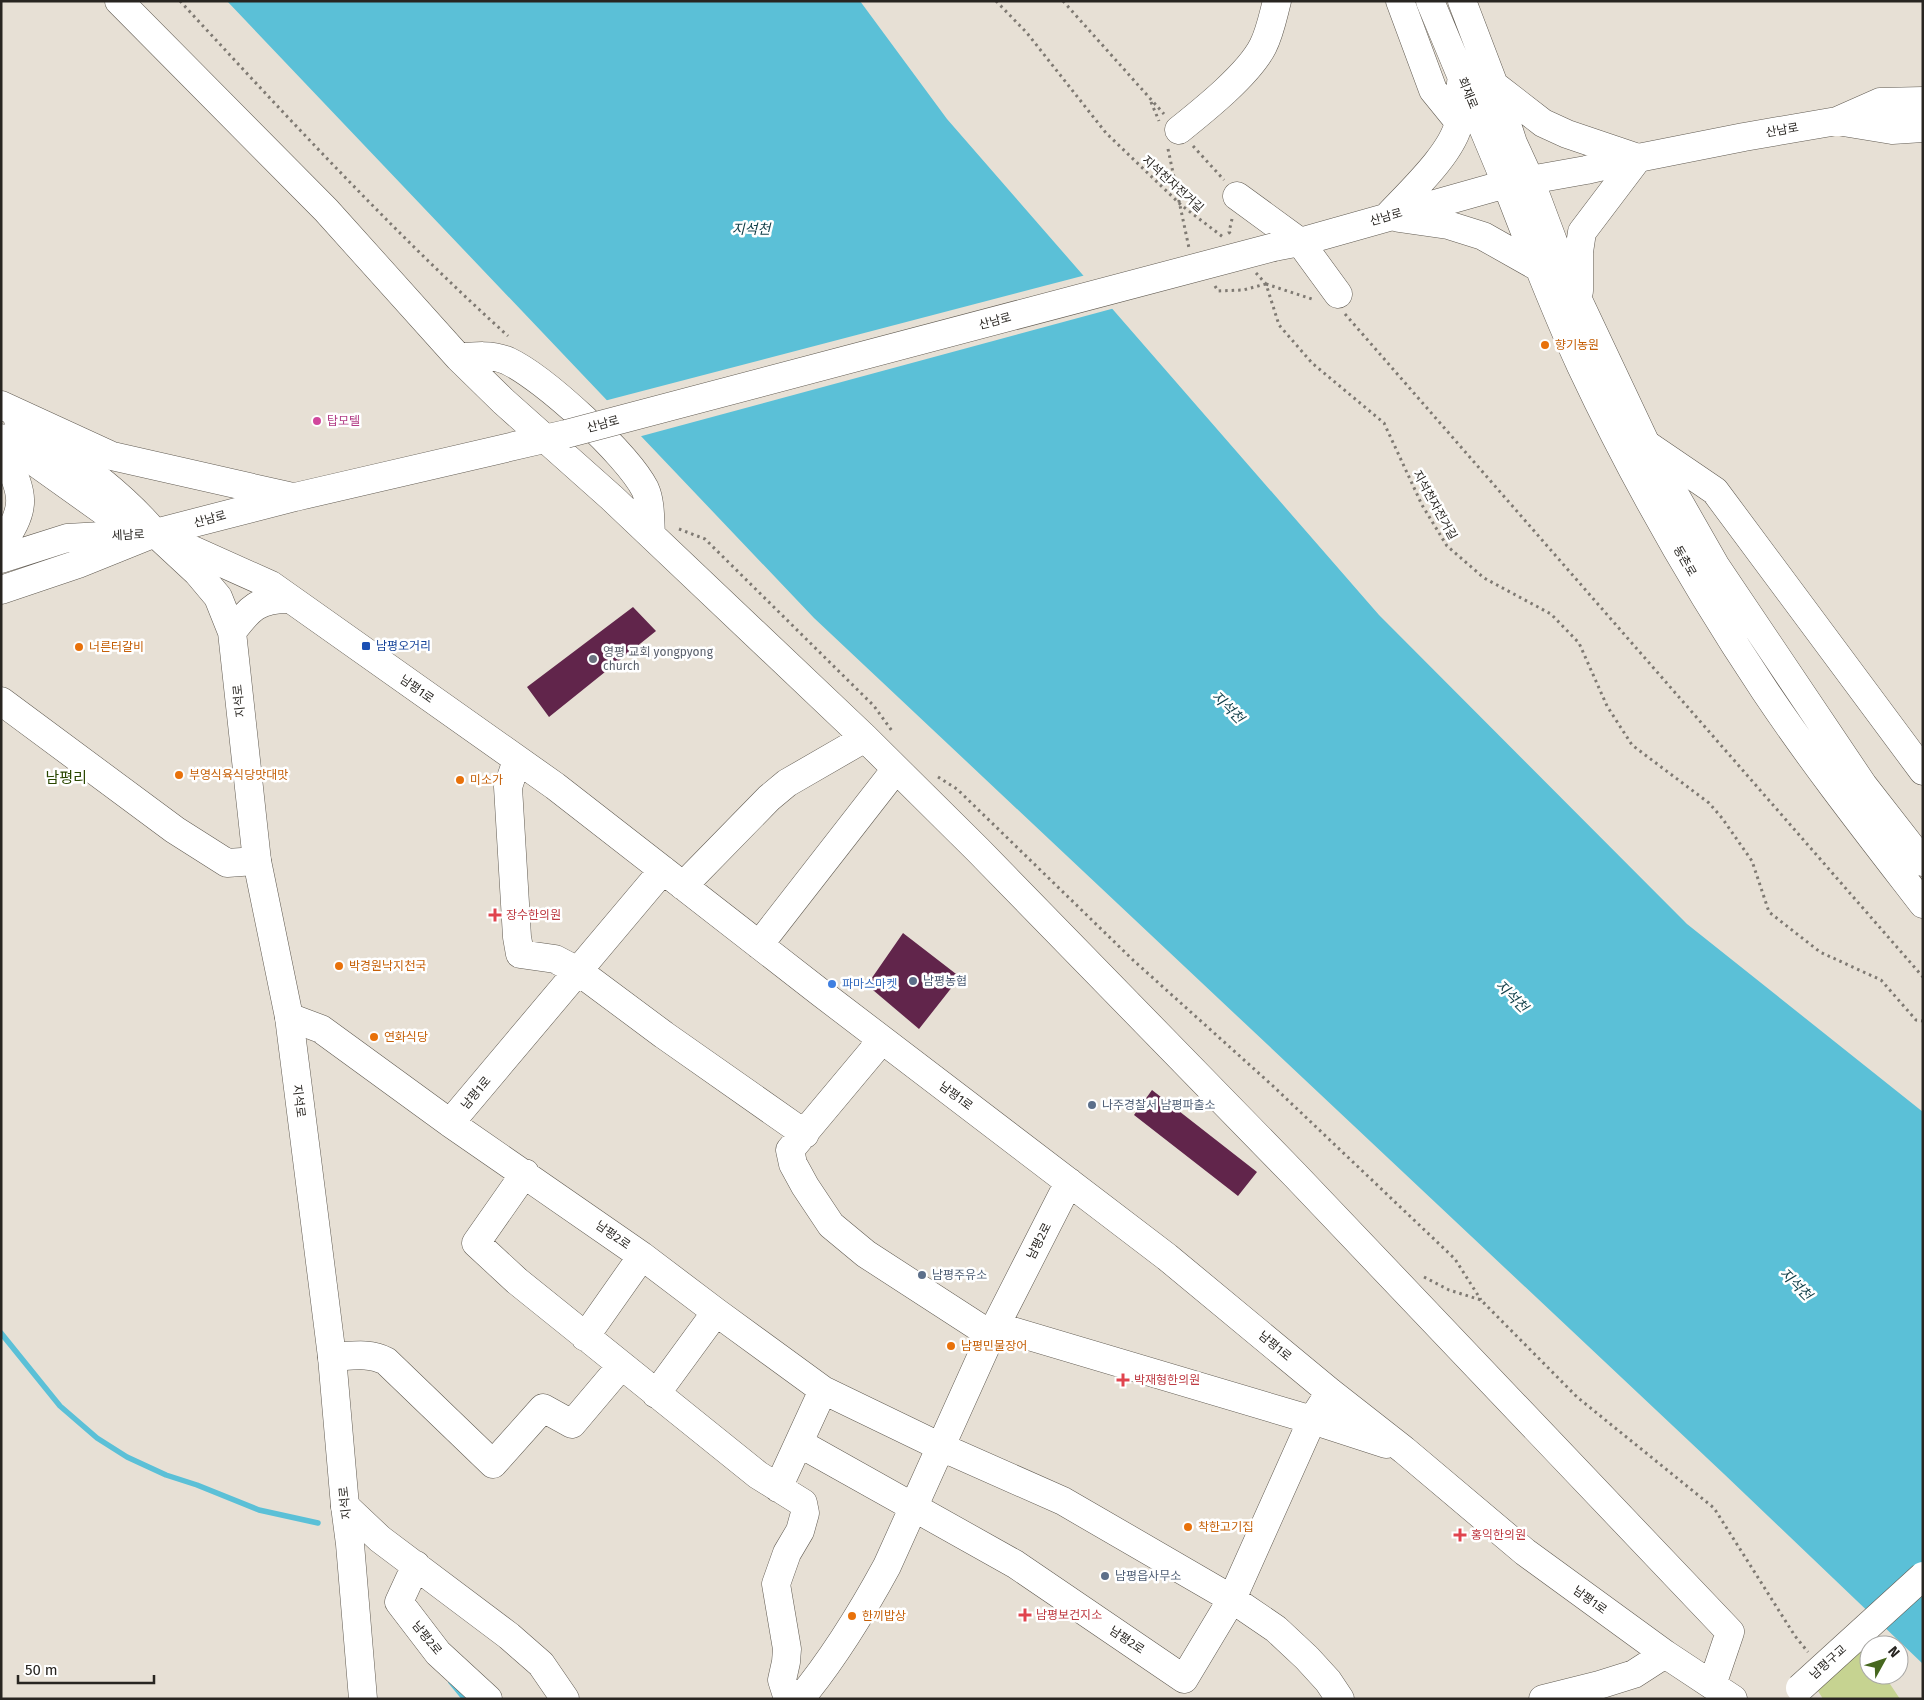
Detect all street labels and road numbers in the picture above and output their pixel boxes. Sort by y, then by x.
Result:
street label: 회재로 [1455,75,1481,111]
street label: 산남로 [1764,120,1800,140]
street label: 지석천자전거길 [1140,153,1206,215]
street label: 산남로 [1368,206,1404,228]
street label: 산남로 [977,310,1013,332]
street label: 산남로 [585,413,621,435]
street label: 지석천자전거길 [1410,468,1460,542]
street label: 산남로 [192,508,228,530]
street label: 세남로 [111,527,145,543]
street label: 동촌로 [1671,543,1699,579]
street label: 남평1로 [397,672,437,706]
street label: 지석로 [230,684,248,718]
street label: 남평1로 [458,1074,494,1112]
street label: 남평1로 [936,1079,976,1113]
street label: 지석로 [290,1084,308,1118]
street label: 남평2로 [593,1218,633,1252]
street label: 남평2로 [1024,1220,1054,1262]
street label: 남평1로 [1256,1328,1294,1364]
street label: 지석로 [336,1486,354,1520]
street label: 남평1로 [1570,1583,1610,1617]
street label: 남평2로 [409,1618,445,1658]
street label: 남평2로 [1107,1623,1147,1657]
street label: 남평구교 [1807,1642,1849,1682]

